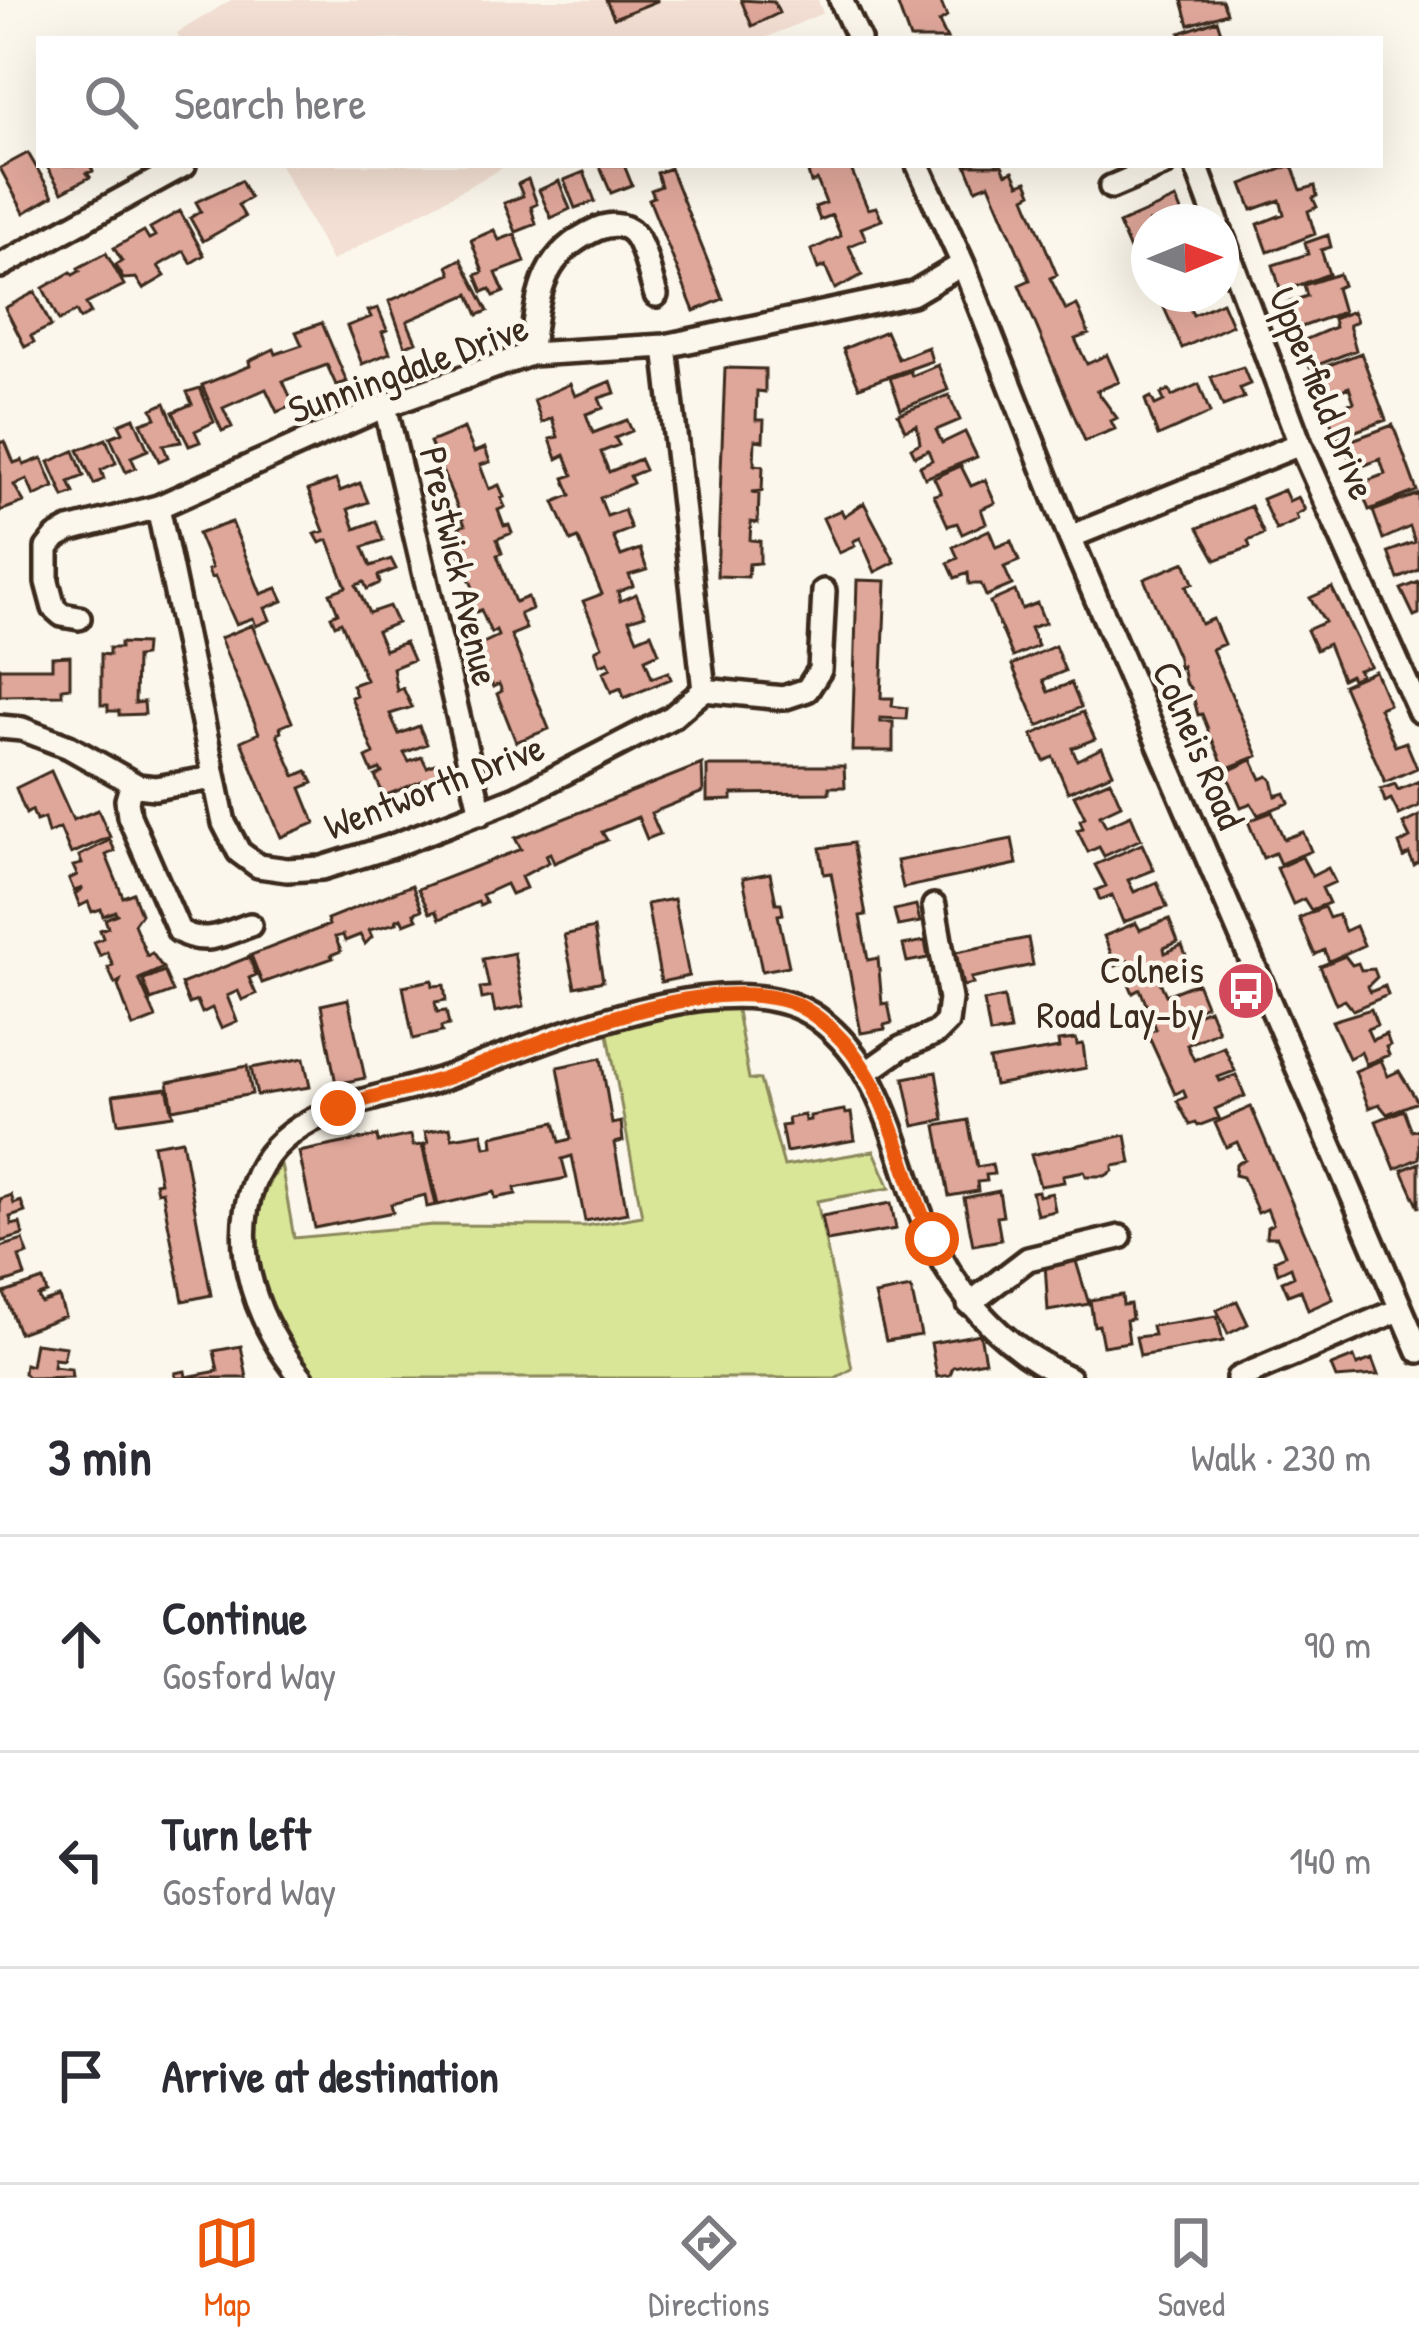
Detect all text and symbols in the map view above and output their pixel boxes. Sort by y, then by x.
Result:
search box [36,36,1383,168]
icon: search [78,69,144,135]
text: Search here [174,72,366,133]
north arrow [1131,204,1239,312]
street label: Upperfield Drive [1257,279,1390,507]
street label: Sunningdale Drive [281,300,535,435]
street label: Prestwick Avenue [407,441,514,691]
street label: Colneis Road [1140,653,1258,837]
street label: Wentworth Drive [316,719,551,852]
place label: Colneis Road Lay-by [1036,942,1204,1040]
bus stop icon: Colneis Road Lay-by [1215,960,1277,1022]
route end [311,1081,365,1135]
route start [905,1212,959,1266]
text: 3 min [48,1422,152,1491]
text: Walk · 230 m [1191,1430,1371,1483]
text: Continue [162,1587,307,1648]
icon: ahead [48,1611,114,1677]
text: 90 m [1304,1617,1371,1670]
text: Gosford Way [162,1648,336,1701]
text: Turn left [162,1803,311,1864]
icon: left [48,1827,114,1893]
text: 140 m [1289,1833,1371,1886]
text: Gosford Way [162,1864,336,1917]
icon: arrive [48,2043,114,2109]
text: Arrive at destination [162,2045,499,2106]
tab: Map [194,2210,260,2326]
tab: Directions [648,2210,770,2326]
tab: Saved [1158,2210,1225,2326]

